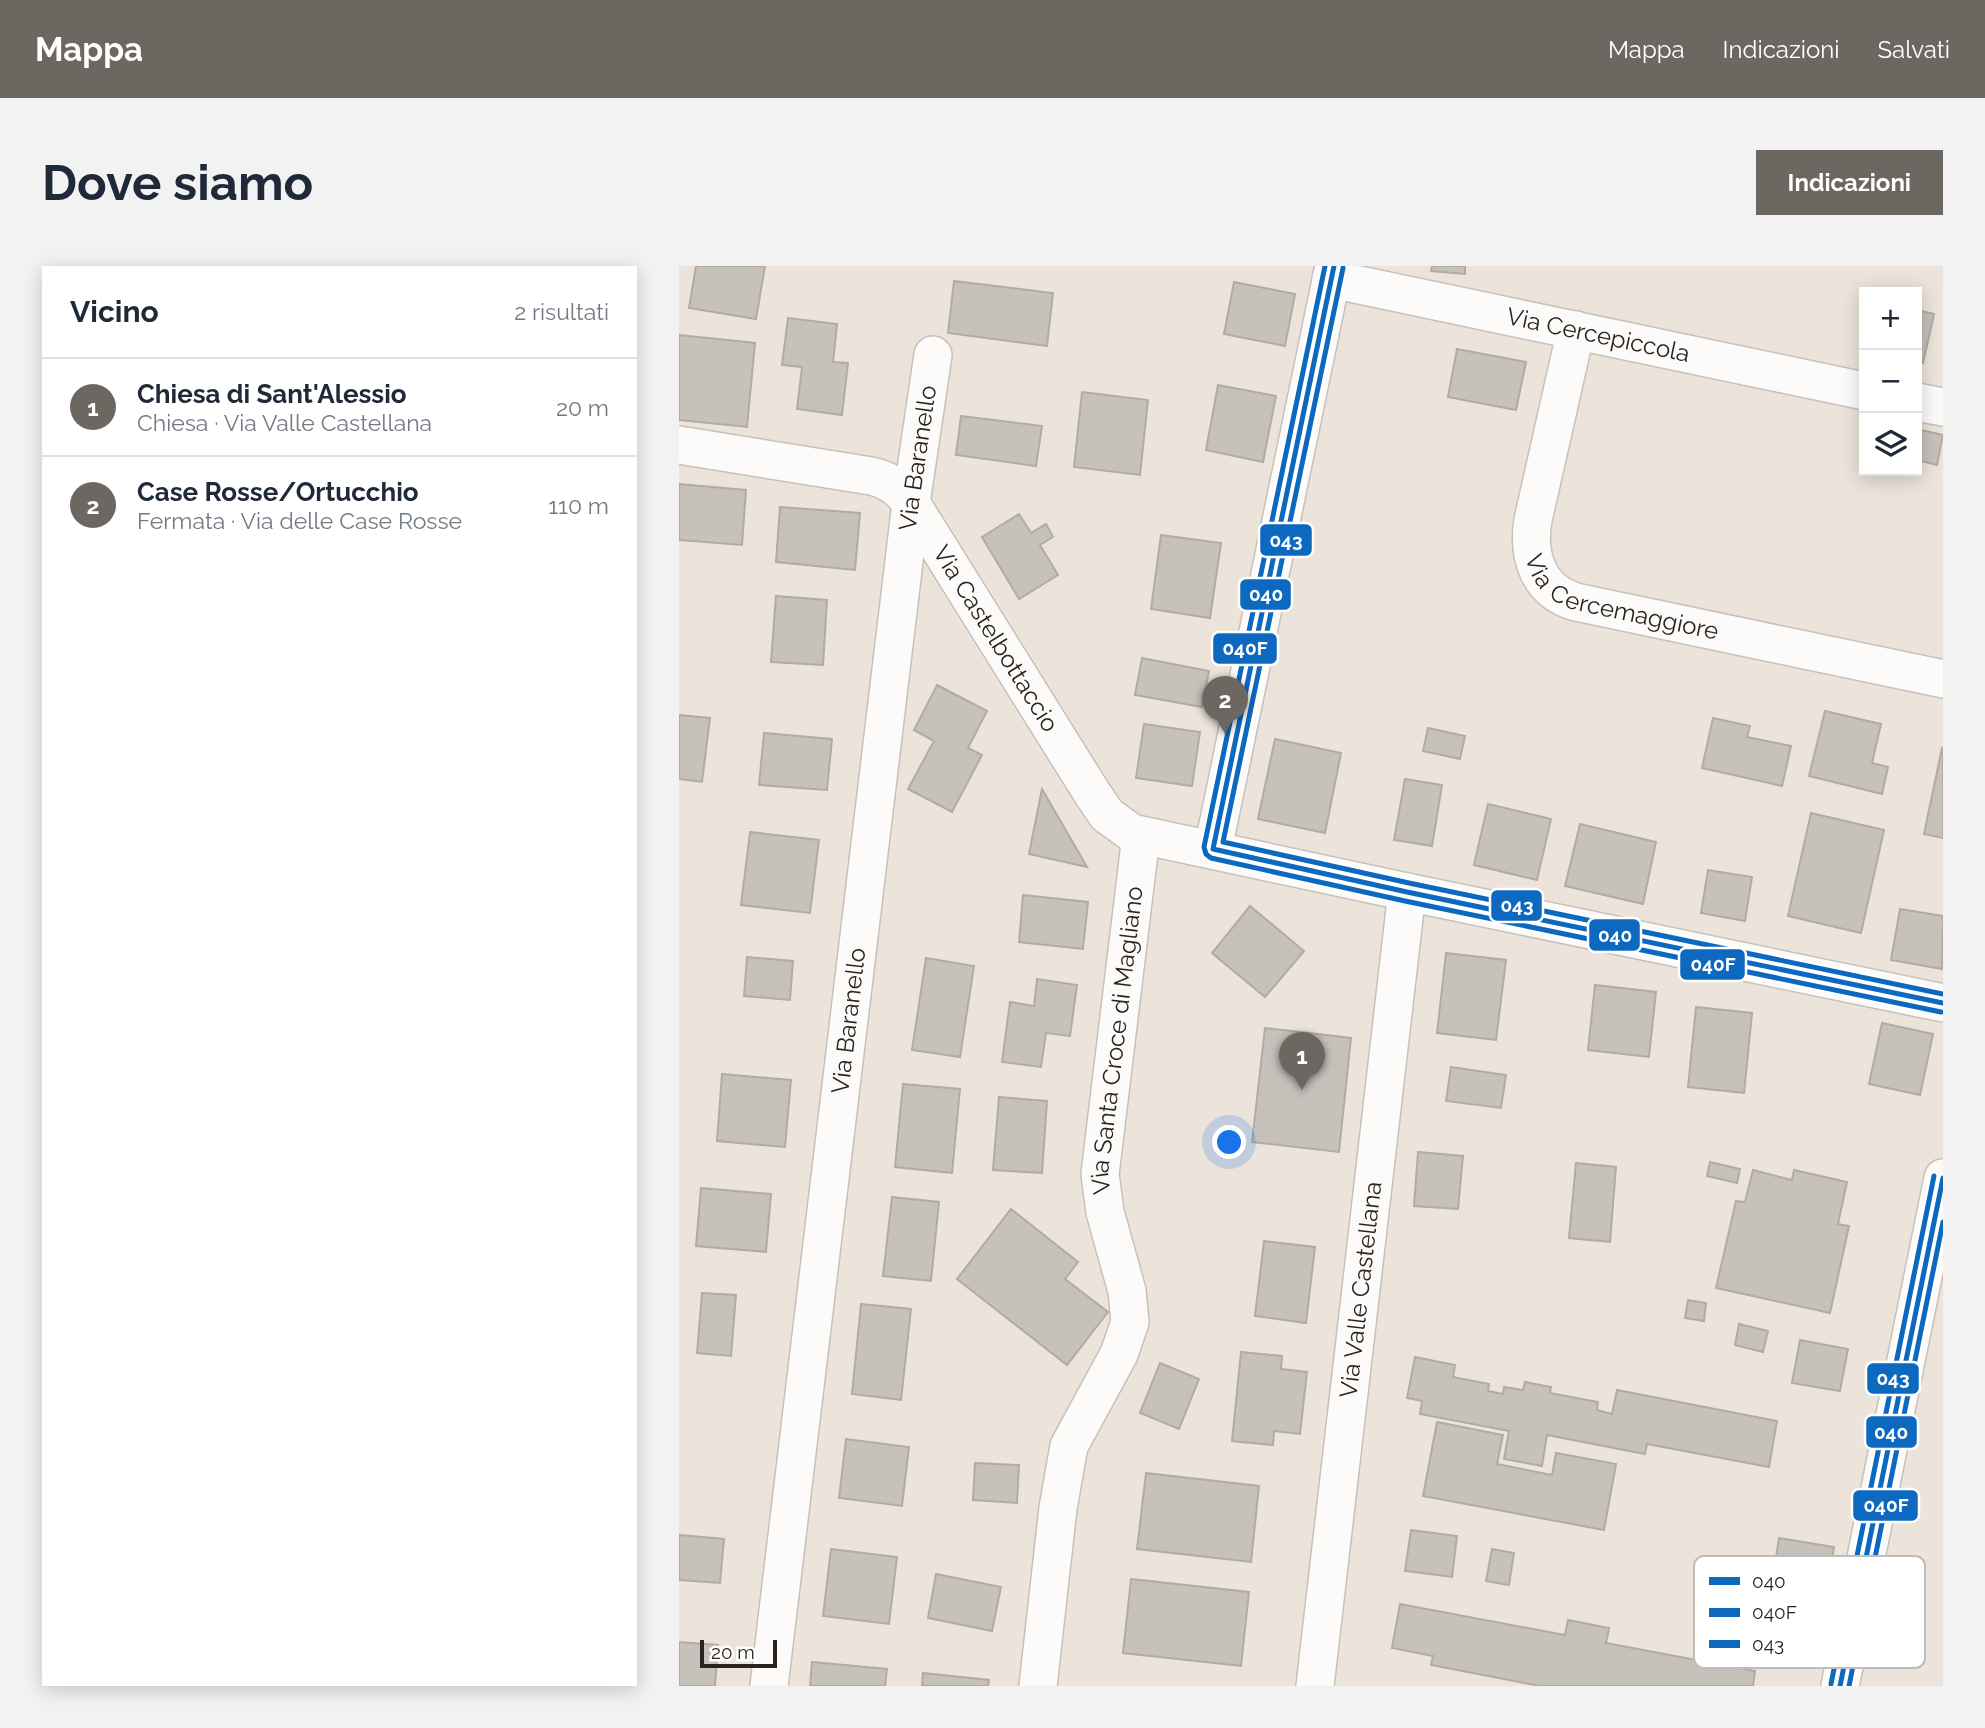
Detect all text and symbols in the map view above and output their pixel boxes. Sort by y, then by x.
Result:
text: Mappa [35,30,143,69]
text: Mappa [1608,35,1685,64]
text: Indicazioni [1723,35,1840,64]
text: Salvati [1878,35,1950,64]
button: Indicazioni [1756,150,1943,215]
text: Dove siamo [42,154,313,211]
map controls [1859,287,1922,476]
button: + [1859,287,1922,350]
text: Vicino [70,294,159,329]
text: 2 risultati [514,298,609,325]
street label: Via Cercepiccola [1504,301,1693,368]
button: − [1859,350,1922,413]
text: Chiesa di Sant'Alessio [137,379,407,409]
street label: Via Baranello [893,383,942,532]
text: 1 [87,394,99,421]
text: 20 m [556,394,609,421]
text: Chiesa · Via Valle Castellana [137,409,432,436]
button: layers [1859,413,1922,476]
text: Case Rosse/Ortucchio [137,477,419,507]
text: 2 [87,492,99,519]
text: 110 m [548,492,609,519]
text: Fermata · Via delle Case Rosse [137,507,462,534]
line badge: 043 [1259,523,1313,557]
text: 043 [1269,529,1303,551]
street label: Via Castelbottaccio [927,540,1065,737]
street label: Via Cercemaggiore [1519,550,1721,646]
line badge: 040 [1239,578,1292,611]
text: 040 [1249,583,1283,605]
line badge: 040F [1212,632,1278,665]
text: 040F [1222,637,1268,659]
pin: 2 [1202,676,1248,734]
street label: Via Santa Croce di Magliano [1085,884,1149,1196]
line badge: 043 [1490,889,1543,922]
text: 043 [1500,894,1534,916]
line badge: 040 [1588,918,1641,952]
text: 040 [1598,924,1632,946]
street label: Via Baranello [825,946,871,1095]
line badge: 040F [1679,948,1746,981]
text: 040F [1690,953,1736,975]
pin: 1 [1279,1032,1325,1090]
your location [1212,1125,1246,1159]
street label: Via Valle Castellana [1333,1180,1387,1399]
line badge: 043 [1866,1362,1920,1395]
text: 043 [1876,1367,1910,1389]
line badge: 040 [1865,1415,1918,1449]
text: 040 [1874,1421,1908,1443]
line badge: 040F [1852,1489,1919,1522]
text: 040F [1863,1494,1909,1516]
legend [1694,1556,1925,1668]
text: 040 [1752,1570,1786,1592]
text: 040F [1752,1601,1797,1623]
text: 043 [1752,1633,1784,1655]
scale bar [700,1637,777,1669]
text: 20 m [711,1641,755,1663]

